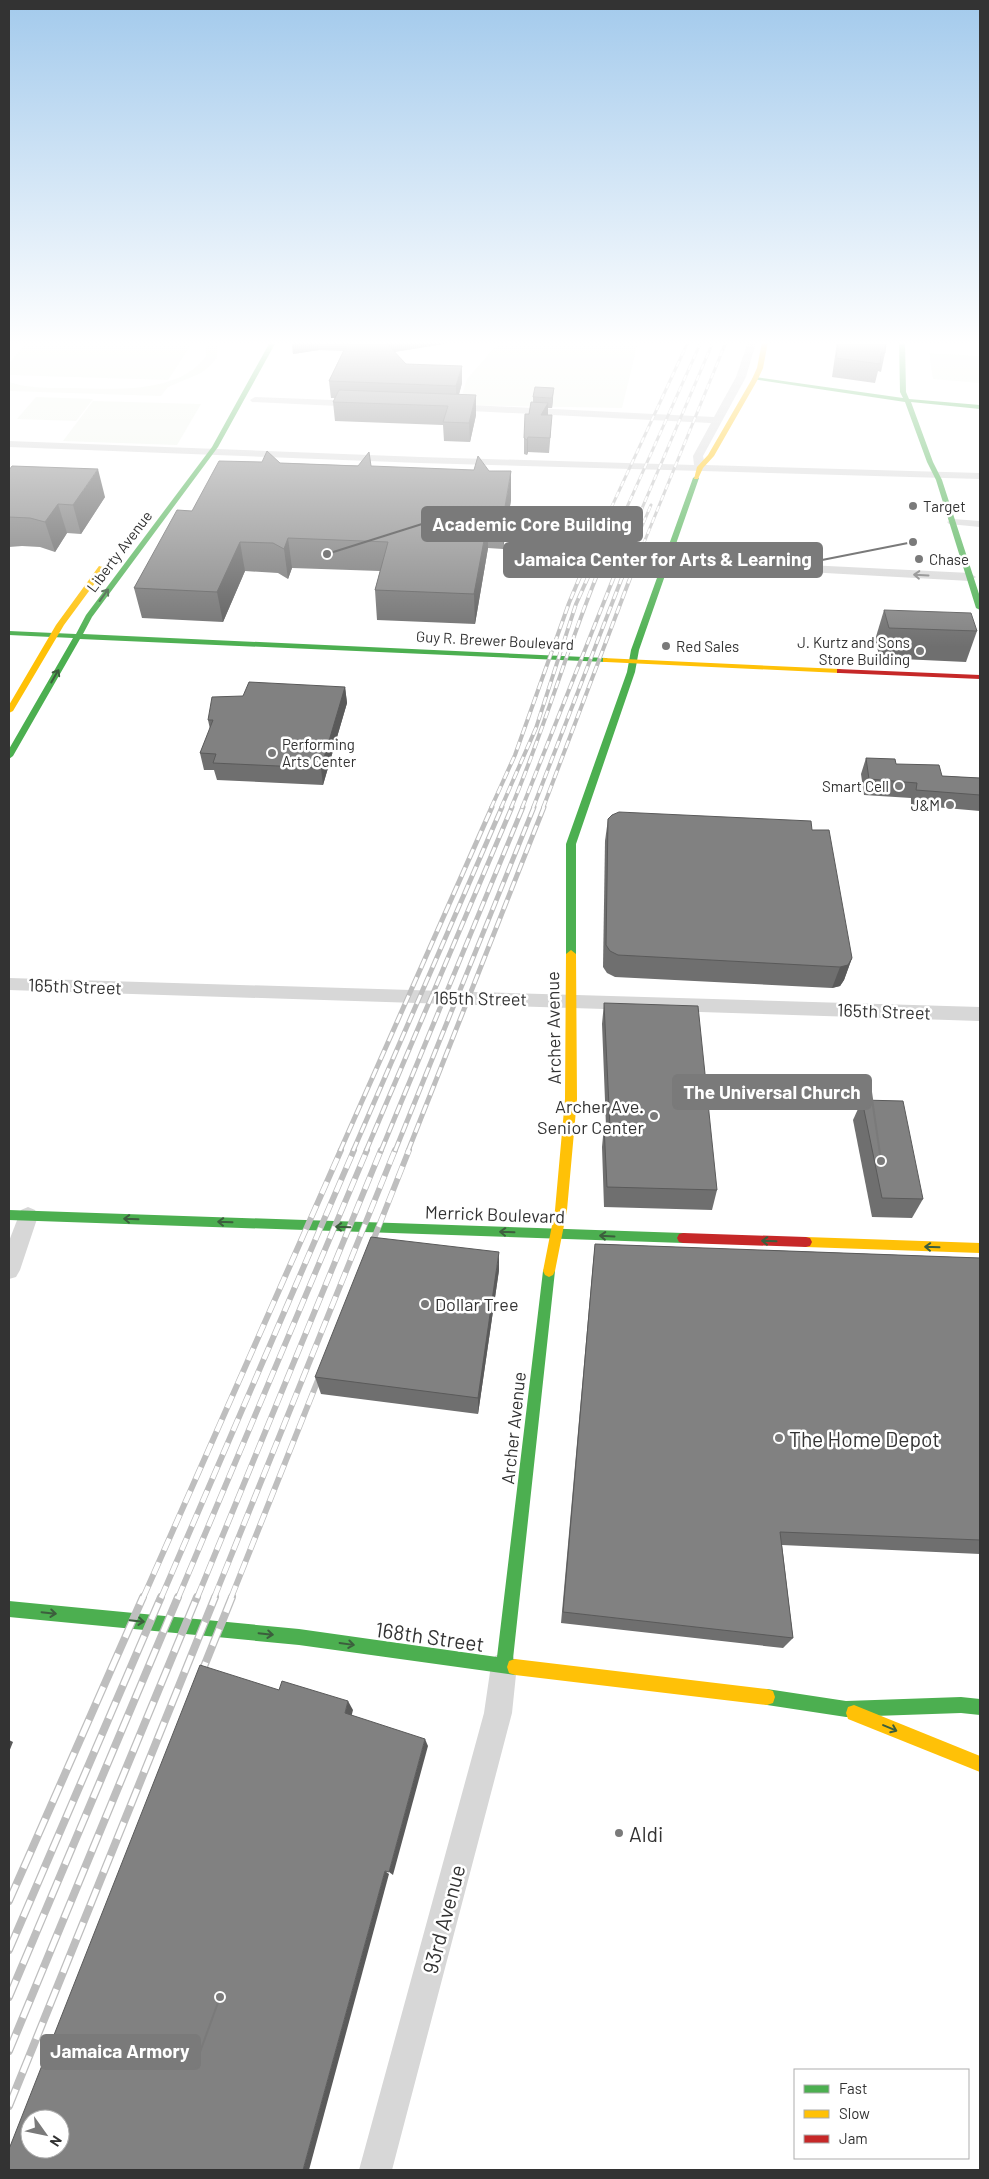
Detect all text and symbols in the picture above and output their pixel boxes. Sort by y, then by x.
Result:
place label: Target [923,497,966,515]
marker: Target [907,500,919,512]
street label: Liberty Avenue [83,507,155,595]
callout: Academic Core Building [422,507,642,541]
text: Academic Core Building [432,512,632,535]
callout: Jamaica Center for Arts & Learning [504,543,822,577]
text: Jamaica Center for Arts & Learning [514,547,812,570]
place label: Chase [929,550,969,568]
marker: Chase [913,553,925,565]
one-way arrow [914,570,930,579]
one-way arrow [99,588,109,602]
street label: Guy R. Brewer Boulevard [416,627,574,653]
place label: J. Kurtz and Sons Store Building [797,633,910,668]
place label: Red Sales [676,637,739,655]
marker: Red Sales [660,640,672,652]
marker: J. Kurtz and Sons Store Building [914,645,926,657]
one-way arrow [50,668,60,683]
place label: Performing Arts Center [282,735,357,770]
marker: Performing Arts Center [266,747,278,759]
place label: Smart Cell [822,777,889,795]
marker: Smart Cell [893,780,905,792]
place label: J&M [911,796,940,814]
marker: J&M [944,799,956,811]
street label: Archer Avenue [541,971,565,1085]
street label: 165th Street [28,973,122,999]
street label: 165th Street [433,986,527,1010]
street label: 165th Street [837,998,931,1024]
callout: The Universal Church [673,1075,871,1109]
text: The Universal Church [683,1080,861,1103]
place label: Archer Ave. Senior Center [537,1095,644,1138]
marker: Archer Ave. Senior Center [648,1110,660,1122]
street label: Merrick Boulevard [425,1201,565,1227]
one-way arrow [123,1214,140,1224]
one-way arrow [217,1218,233,1227]
one-way arrow [335,1222,351,1231]
one-way arrow [500,1228,516,1237]
one-way arrow [599,1231,615,1240]
one-way arrow [761,1237,777,1246]
one-way arrow [924,1242,940,1251]
place label: Dollar Tree [435,1293,519,1315]
marker: Dollar Tree [419,1298,431,1310]
street label: Archer Avenue [496,1371,530,1485]
place label: The Home Depot [789,1426,940,1451]
marker: The Home Depot [773,1432,785,1444]
one-way arrow [40,1608,56,1617]
one-way arrow [129,1616,145,1626]
street label: 168th Street [374,1616,486,1656]
one-way arrow [258,1629,274,1639]
one-way arrow [338,1639,354,1649]
one-way arrow [882,1724,898,1733]
place label: Aldi [629,1821,663,1846]
marker: Aldi [613,1827,625,1839]
street label: 93rd Avenue [416,1862,470,1976]
callout: Jamaica Armory [41,2035,200,2069]
text: Jamaica Armory [50,2039,190,2062]
legend [794,2069,969,2159]
text: Fast [839,2079,867,2097]
text: Slow [839,2104,870,2122]
north arrow [20,2109,70,2159]
text: Jam [839,2129,868,2147]
text: N [47,2133,66,2150]

